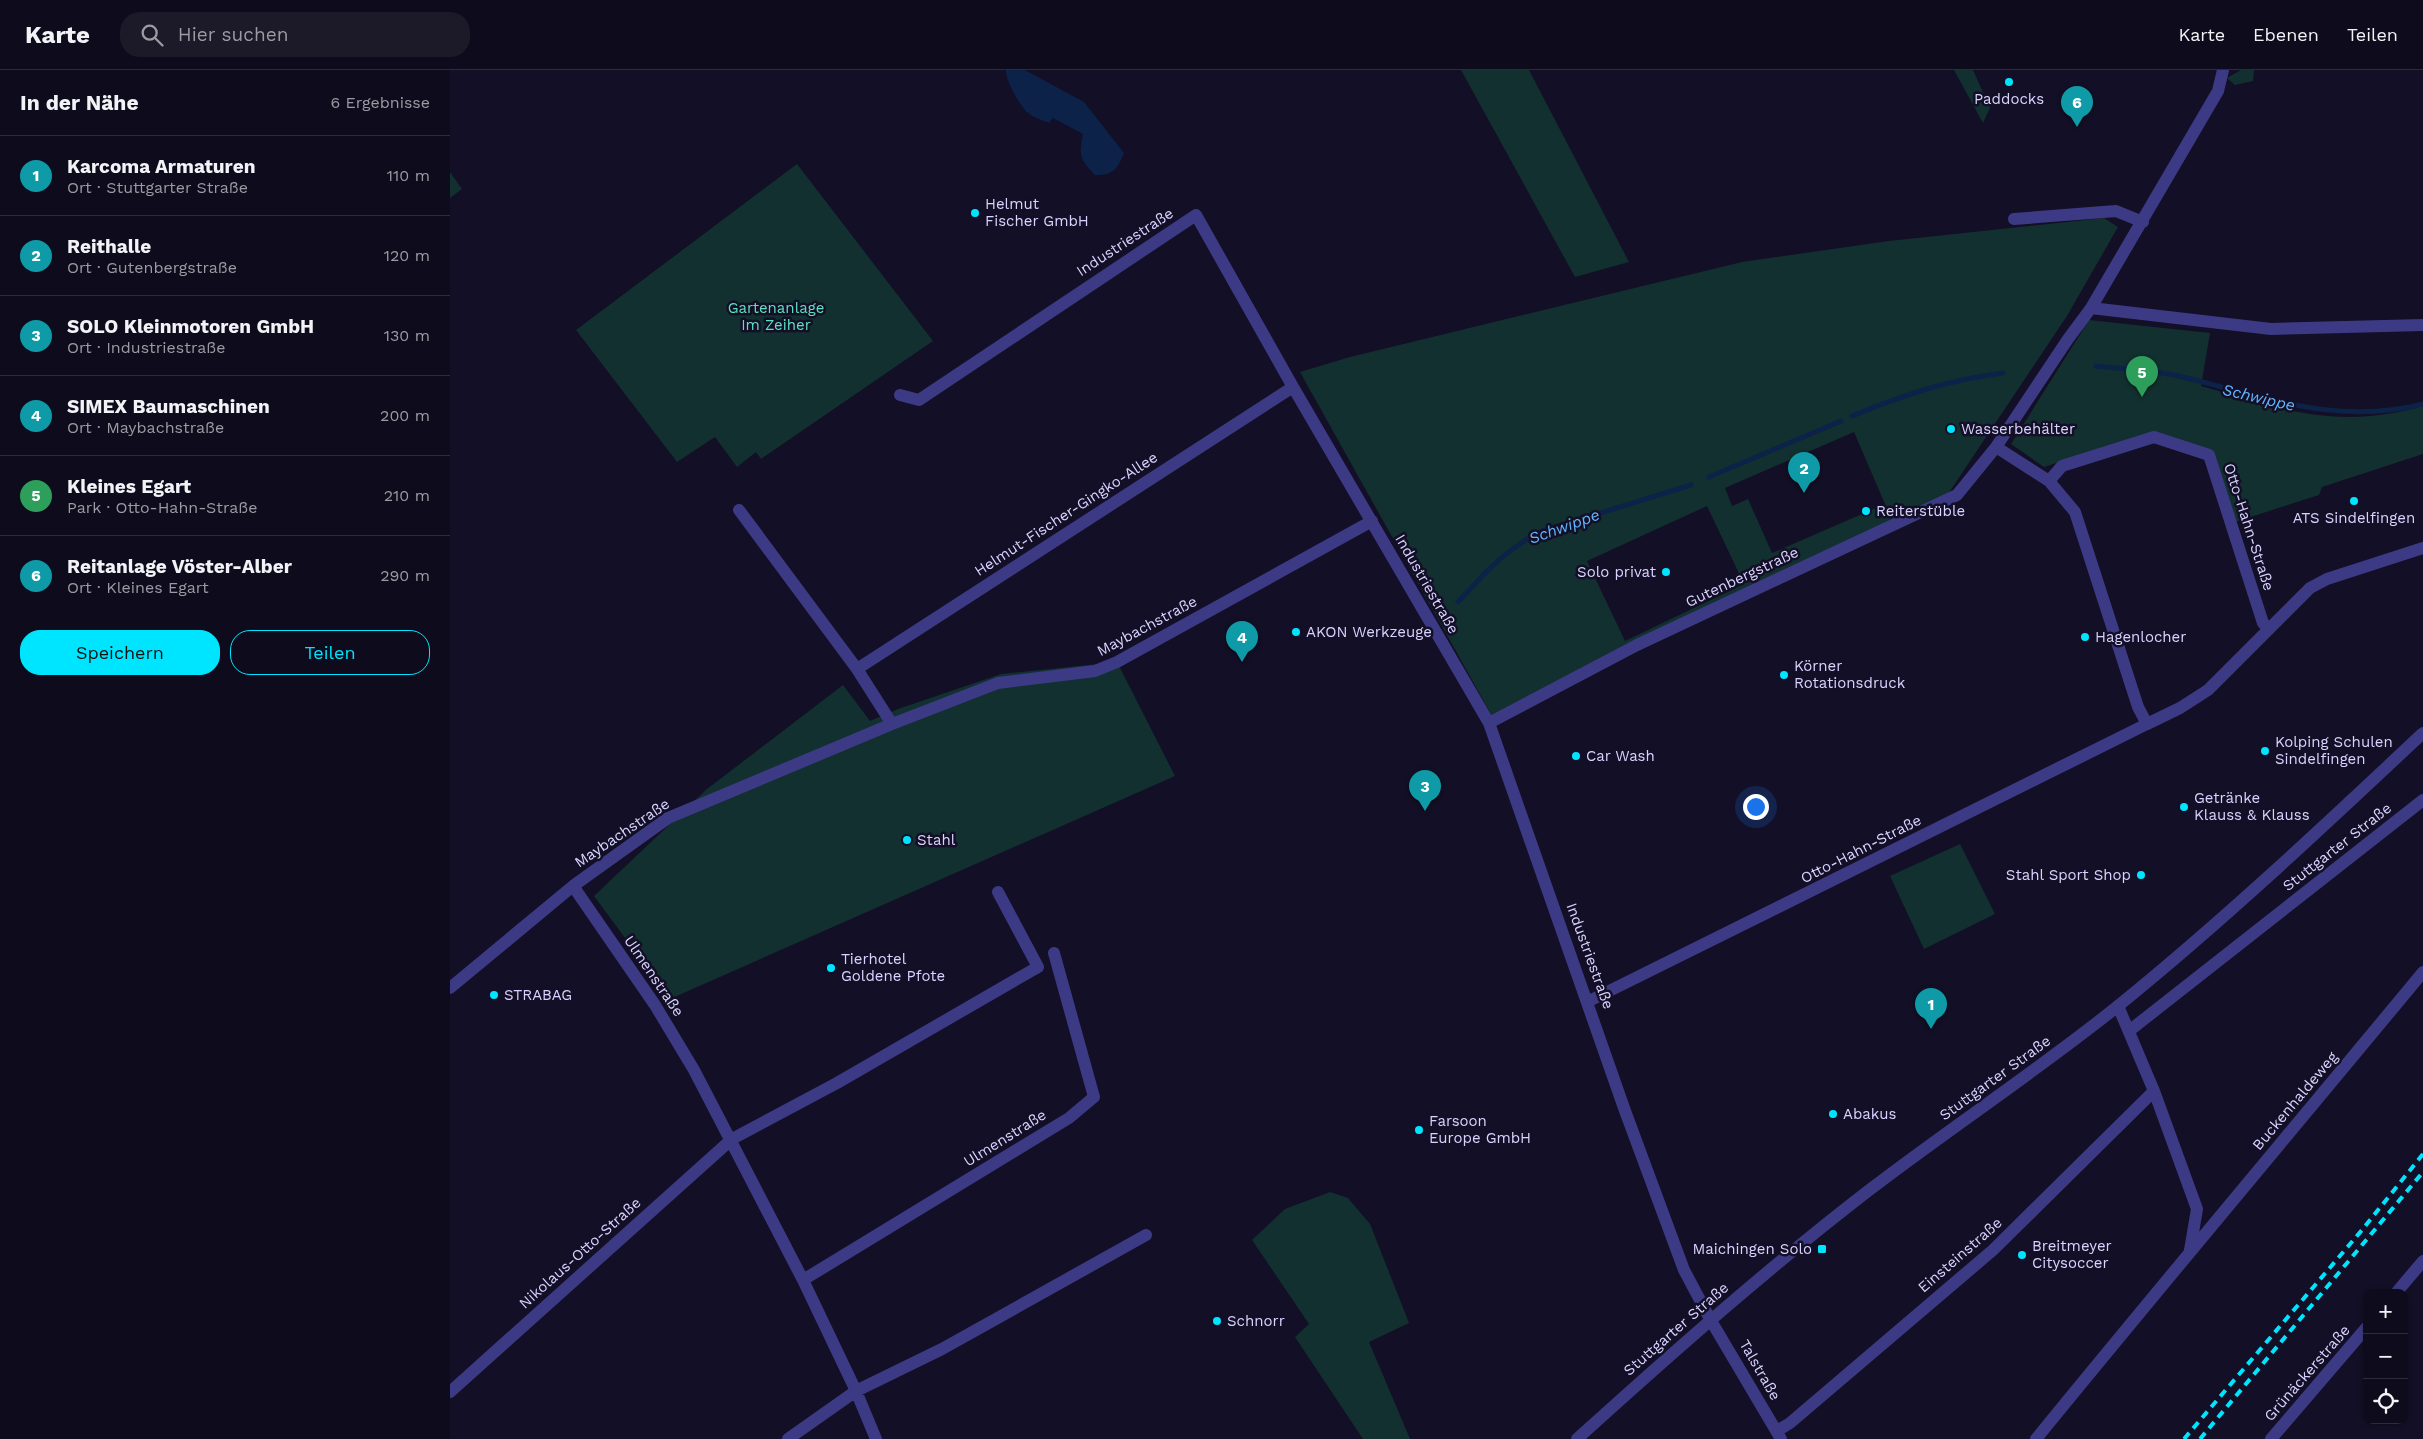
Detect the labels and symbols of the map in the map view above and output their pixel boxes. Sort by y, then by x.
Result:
marker: Paddocks [2003,76,2015,88]
pin: 6 [2061,86,2093,127]
place label: Paddocks [1974,90,2044,108]
place label: Helmut Fischer GmbH [985,195,1089,230]
street label: Industriestraße [1073,204,1177,280]
marker: Helmut Fischer GmbH [969,207,981,219]
park label: Gartenanlage Im Zeiher [728,299,824,334]
pin: 5 [2126,356,2158,397]
water label: Schwippe [2221,380,2297,415]
place label: Wasserbehälter [1961,420,2075,438]
marker: Wasserbehälter [1945,423,1957,435]
street label: Helmut-Fischer-Gingko-Allee [971,448,1161,580]
pin: 2 [1788,452,1820,493]
street label: Otto-Hahn-Straße [2220,461,2278,593]
marker: ATS Sindelfingen [2348,495,2360,507]
place label: Reiterstüble [1876,502,1965,520]
water label: Schwippe [1526,505,1602,548]
marker: Reiterstüble [1860,505,1872,517]
place label: ATS Sindelfingen [2293,509,2415,527]
street label: Industriestraße [1391,531,1463,637]
street label: Gutenbergstraße [1683,543,1801,611]
place label: Solo privat [1577,563,1657,581]
marker: Solo privat [1660,566,1672,578]
street label: Maybachstraße [1094,592,1200,660]
pin: 4 [1226,621,1258,662]
place label: AKON Werkzeuge [1306,623,1432,641]
marker: AKON Werkzeuge [1290,626,1302,638]
place label: Hagenlocher [2095,628,2186,646]
marker: Hagenlocher [2079,631,2091,643]
place label: Körner Rotationsdruck [1794,657,1906,692]
marker: Körner Rotationsdruck [1778,669,1790,681]
place label: Kolping Schulen Sindelfingen [2275,733,2393,768]
marker: Kolping Schulen Sindelfingen [2259,745,2271,757]
place label: Car Wash [1586,747,1655,765]
marker: Car Wash [1570,750,1582,762]
pin: 3 [1409,770,1441,811]
place label: Getränke Klauss & Klauss [2194,789,2310,824]
your location [1743,794,1769,820]
street label: Maybachstraße [571,795,673,871]
street label: Stuttgarter Straße [2279,799,2395,895]
marker: Getränke Klauss & Klauss [2178,801,2190,813]
street label: Otto-Hahn-Straße [1798,811,1924,887]
place label: Stahl [917,831,956,849]
marker: Stahl [901,834,913,846]
place label: Stahl Sport Shop [2006,866,2131,884]
marker: Stahl Sport Shop [2135,869,2147,881]
street label: Industriestraße [1562,900,1618,1012]
street label: Ulmenstraße [620,932,688,1020]
place label: Tierhotel Goldene Pfote [841,950,945,985]
marker: Tierhotel Goldene Pfote [825,962,837,974]
place label: STRABAG [504,986,572,1004]
pin: 1 [1915,988,1947,1029]
marker: STRABAG [488,989,500,1001]
street label: Stuttgarter Straße [1936,1032,2054,1124]
street label: Buckenhaldeweg [2249,1048,2341,1154]
street label: Ulmenstraße [960,1105,1050,1171]
place label: Abakus [1843,1105,1897,1123]
marker: Abakus [1827,1108,1839,1120]
place label: Farsoon Europe GmbH [1429,1112,1531,1147]
marker: Farsoon Europe GmbH [1413,1124,1425,1136]
street label: Nikolaus-Otto-Straße [515,1194,645,1312]
street label: Einsteinstraße [1914,1214,2006,1296]
place label: Breitmeyer Citysoccer [2032,1237,2112,1272]
place label: Maichingen Solo [1693,1240,1812,1258]
marker: Maichingen Solo [1816,1243,1828,1255]
marker: Breitmeyer Citysoccer [2016,1249,2028,1261]
street label: Stuttgarter Straße [1620,1279,1732,1379]
place label: Schnorr [1227,1312,1285,1330]
marker: Schnorr [1211,1315,1223,1327]
street label: Grünäckerstraße [2260,1321,2354,1425]
street label: Talstraße [1735,1336,1785,1404]

